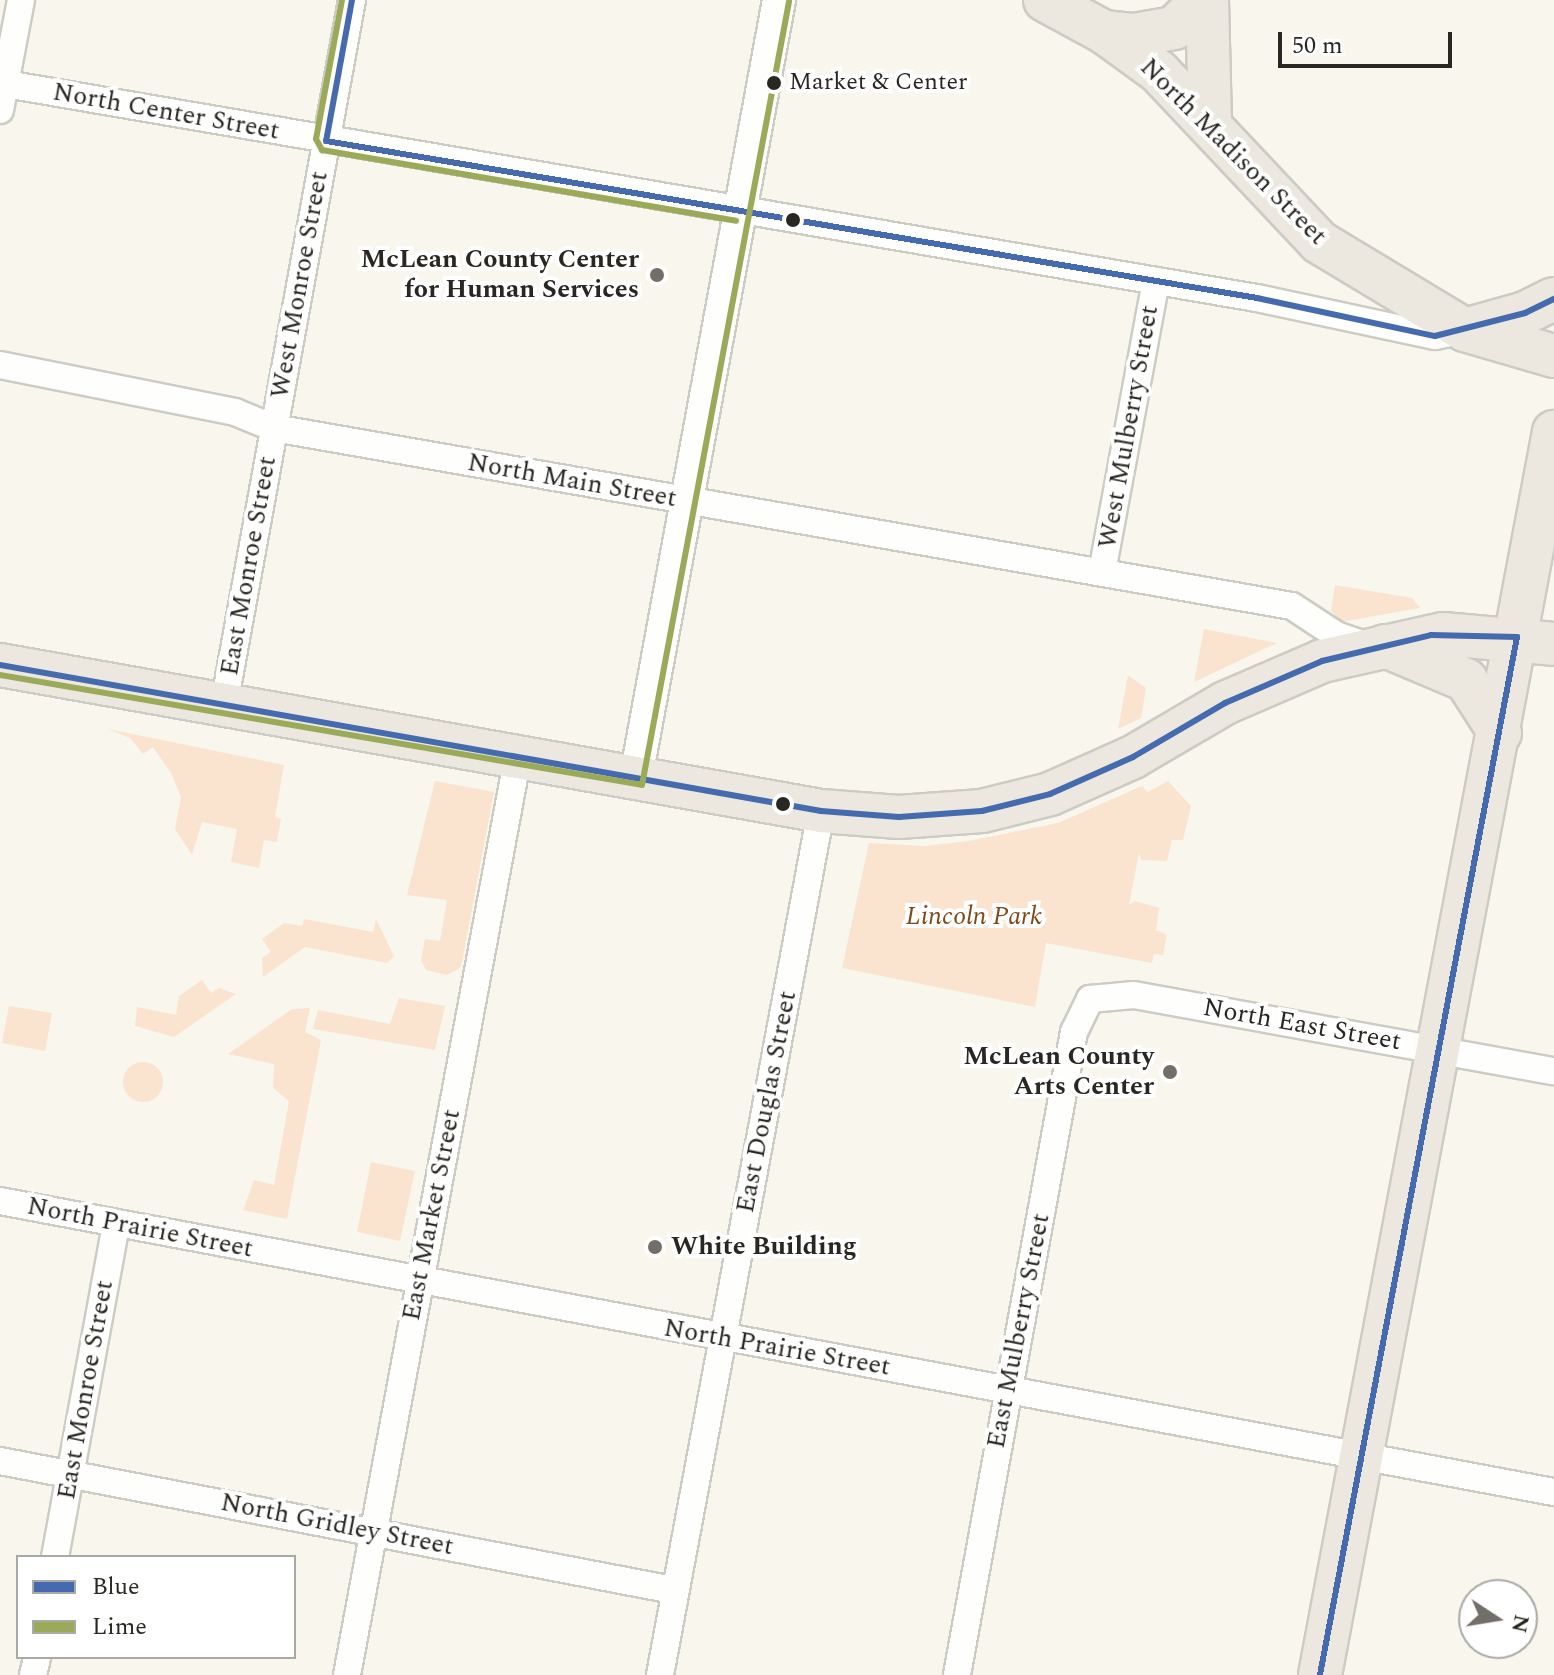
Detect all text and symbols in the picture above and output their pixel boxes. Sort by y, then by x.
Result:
scale bar [1282,16,1456,66]
text: 50 m [1292,28,1343,64]
street label: North Madison Street [1133,52,1333,252]
place label: Market & Center [789,69,968,97]
marker: Market & Center [766,75,782,91]
street label: North Center Street [50,77,282,147]
street label: West Monroe Street [265,169,335,401]
unlabelled marker [785,212,801,228]
place label: McLean County Center for Human Services [360,244,639,306]
marker: McLean County Center for Human Services [646,264,668,286]
street label: West Mulberry Street [1092,303,1166,551]
street label: North Main Street [465,447,679,515]
street label: East Monroe Street [214,454,284,678]
unlabelled marker [775,796,791,812]
park label: Lincoln Park [906,901,1042,933]
street label: East Douglas Street [730,988,804,1216]
street label: North East Street [1201,992,1403,1058]
place label: McLean County Arts Center [963,1041,1154,1102]
marker: McLean County Arts Center [1161,1063,1179,1081]
street label: East Market Street [396,1107,468,1323]
street label: North Prairie Street [24,1191,256,1265]
street label: East Mulberry Street [981,1211,1057,1451]
place label: White Building [671,1231,857,1263]
marker: White Building [646,1238,664,1256]
street label: East Monroe Street [51,1278,121,1502]
street label: North Prairie Street [661,1313,893,1383]
street label: North Gridley Street [218,1487,456,1563]
legend [16,1555,296,1659]
text: Blue [92,1569,140,1605]
north arrow [1458,1579,1538,1659]
text: Lime [92,1609,147,1645]
text: N [1502,1611,1538,1636]

